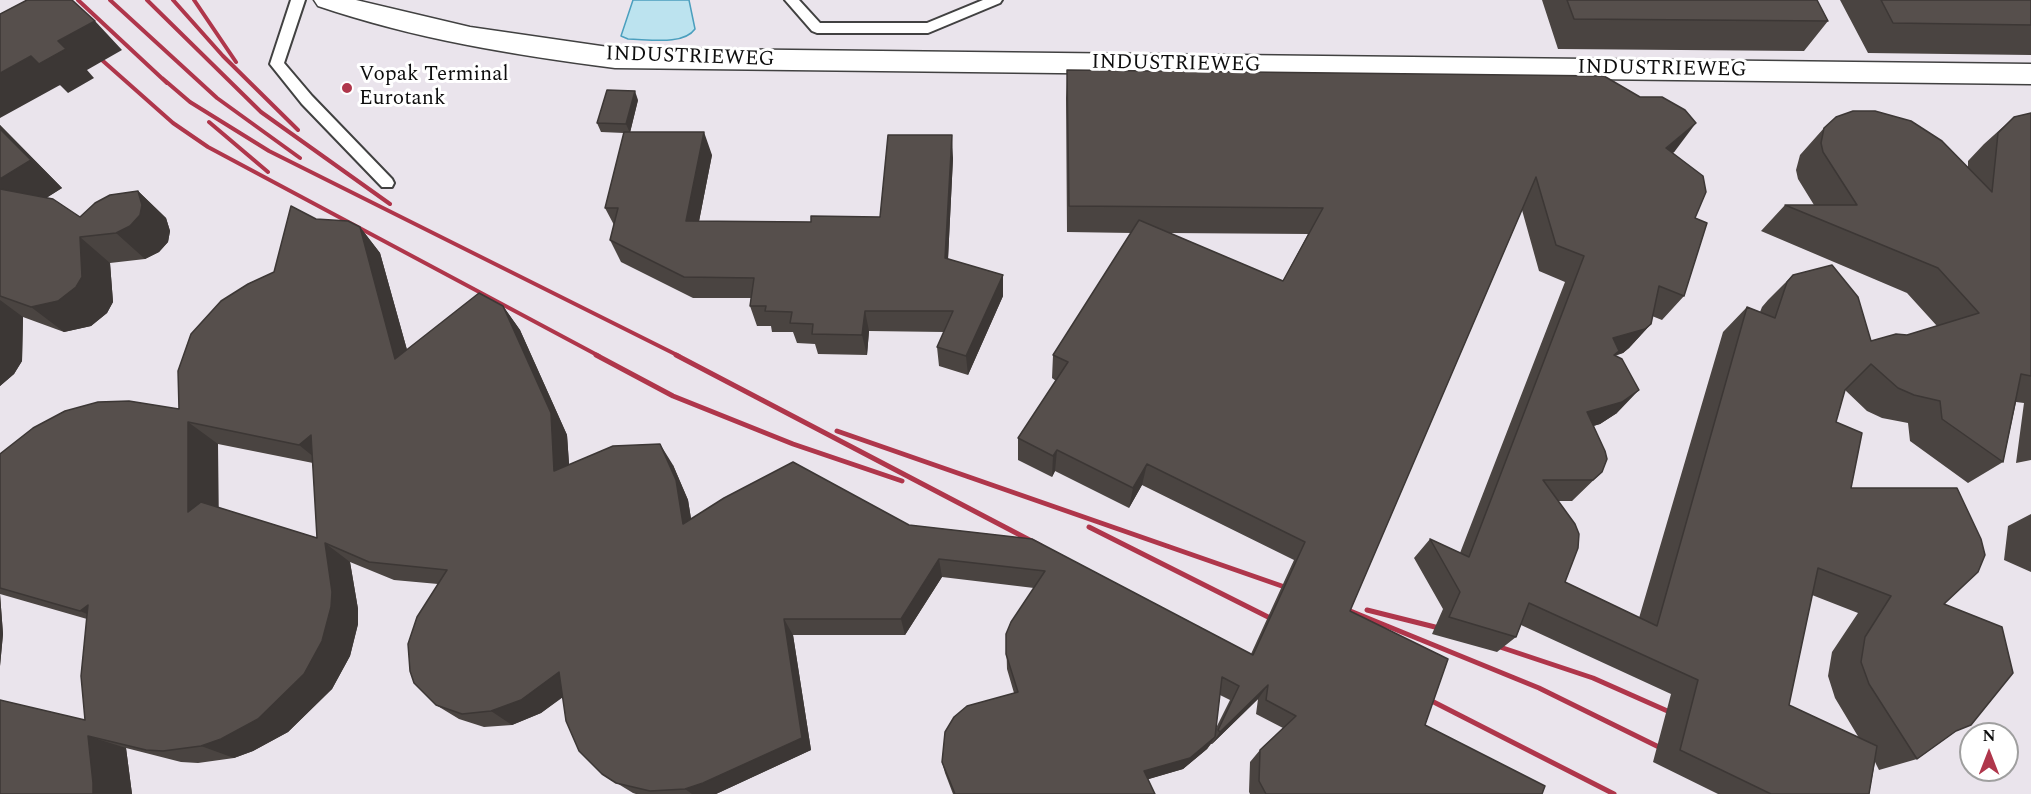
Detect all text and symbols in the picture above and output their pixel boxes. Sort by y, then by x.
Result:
street label: INDUSTRIEWEG [605,42,775,74]
street label: INDUSTRIEWEG [1091,51,1261,79]
street label: INDUSTRIEWEG [1577,56,1747,84]
place label: Vopak Terminal Eurotank [359,63,509,113]
marker: Vopak Terminal Eurotank [340,81,354,95]
north arrow [1959,722,2019,782]
text: N [1982,724,1996,748]

